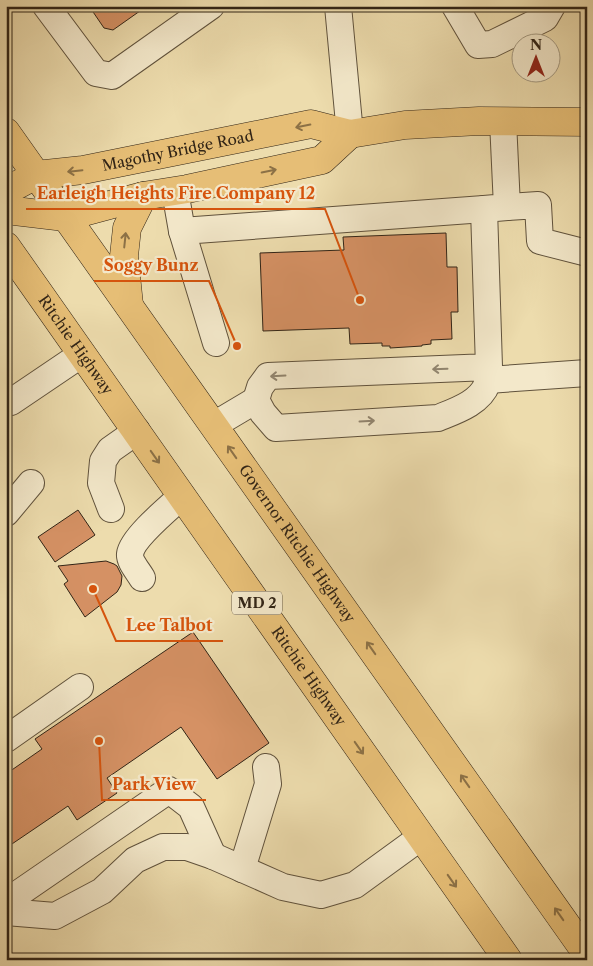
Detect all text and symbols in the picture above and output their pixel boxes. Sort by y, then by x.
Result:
north arrow [510,32,560,82]
text: N [530,36,542,54]
one-way arrow [295,121,311,131]
street label: Magothy Bridge Road [100,126,255,175]
one-way arrow [67,166,83,176]
one-way arrow [260,166,276,175]
callout: Earleigh Heights Fire Company 12 [26,178,325,209]
text: Earleigh Heights Fire Company 12 [37,183,315,203]
one-way arrow [120,232,130,248]
callout: Soggy Bunz [94,250,209,281]
text: Soggy Bunz [104,255,198,275]
street label: Ritchie Highway [34,291,118,399]
one-way arrow [432,364,448,374]
one-way arrow [270,371,286,380]
one-way arrow [359,417,375,426]
one-way arrow [227,445,237,459]
one-way arrow [150,450,160,464]
street label: Governor Ritchie Highway [235,461,360,627]
road number: MD 2 [232,592,282,614]
callout: Lee Talbot [116,610,223,641]
text: Lee Talbot [126,615,213,635]
street label: Ritchie Highway [267,623,351,730]
one-way arrow [366,641,376,655]
one-way arrow [354,741,364,755]
callout: Park View [102,769,206,800]
text: Park View [112,774,197,794]
one-way arrow [460,774,470,788]
one-way arrow [447,874,457,888]
one-way arrow [554,907,564,921]

